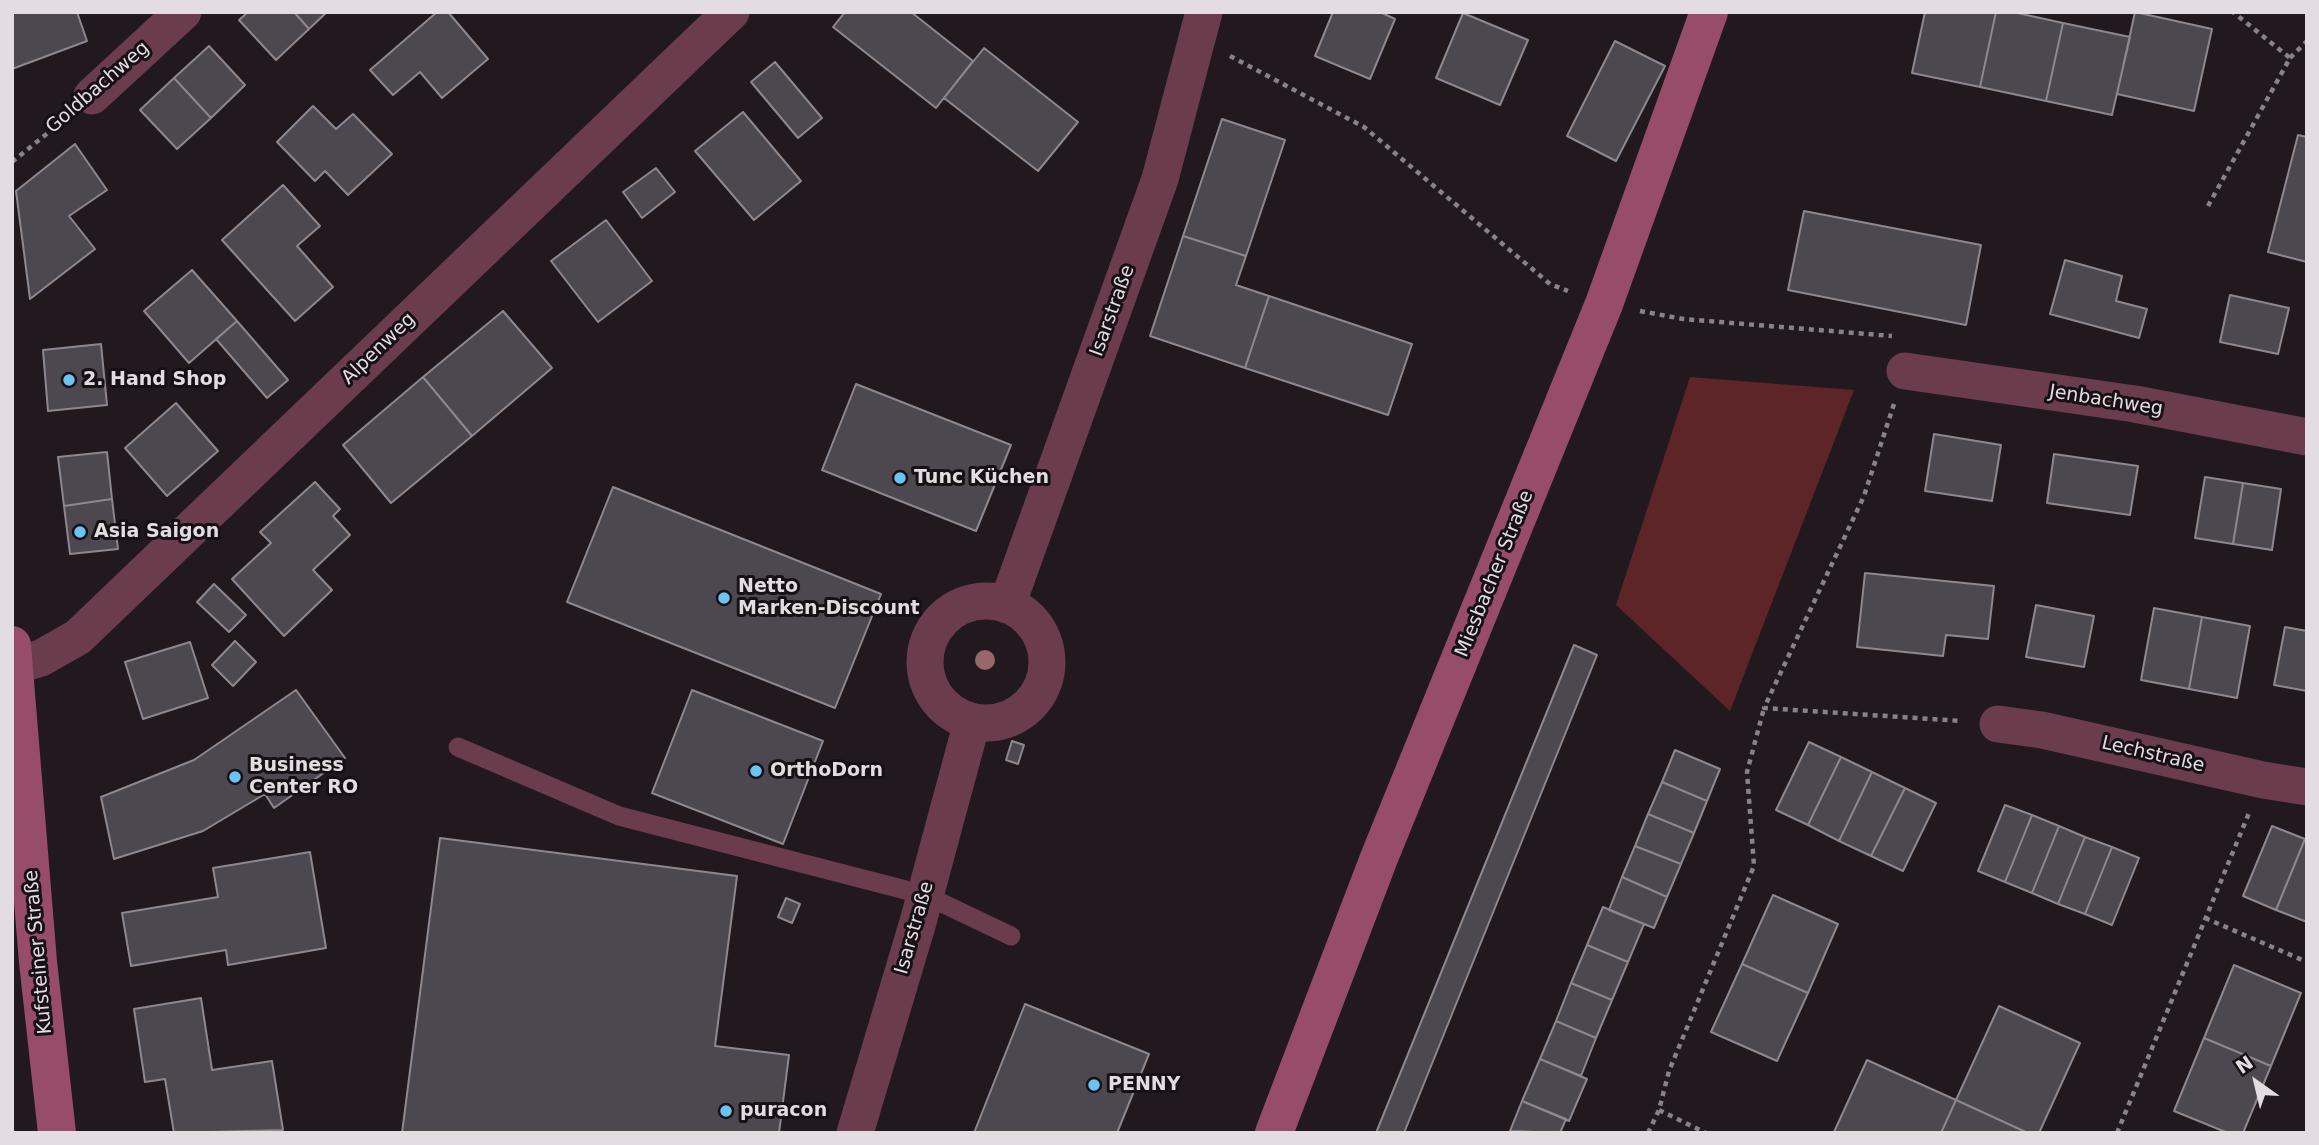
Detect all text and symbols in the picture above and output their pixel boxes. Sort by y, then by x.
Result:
street label: Goldbachweg [42,37,154,139]
street label: Isarstraße [1086,262,1140,360]
street label: Alpenweg [338,308,420,390]
place label: 2. Hand Shop [83,369,226,391]
marker: 2. Hand Shop [61,372,77,388]
street label: Jenbachweg [2048,381,2164,421]
place label: Tunc Küchen [914,467,1049,489]
marker: Tunc Küchen [892,470,908,486]
street label: Miesbacher Straße [1451,487,1539,661]
place label: Asia Saigon [94,521,219,543]
marker: Asia Saigon [72,524,88,540]
place label: Netto Marken-Discount [738,576,920,620]
marker: Netto Marken-Discount [716,590,732,606]
street label: Lechstraße [2099,732,2207,778]
place label: Business Center RO [249,755,358,799]
place label: OrthoDorn [770,760,883,782]
marker: OrthoDorn [748,763,764,779]
marker: Business Center RO [227,769,243,785]
street label: Kufsteiner Straße [20,869,58,1035]
street label: Isarstraße [891,879,939,977]
north arrow [2221,1047,2291,1117]
text: N [2232,1051,2257,1078]
place label: PENNY [1108,1074,1180,1096]
marker: PENNY [1086,1077,1102,1093]
place label: puracon [740,1100,827,1122]
marker: puracon [718,1103,734,1119]

